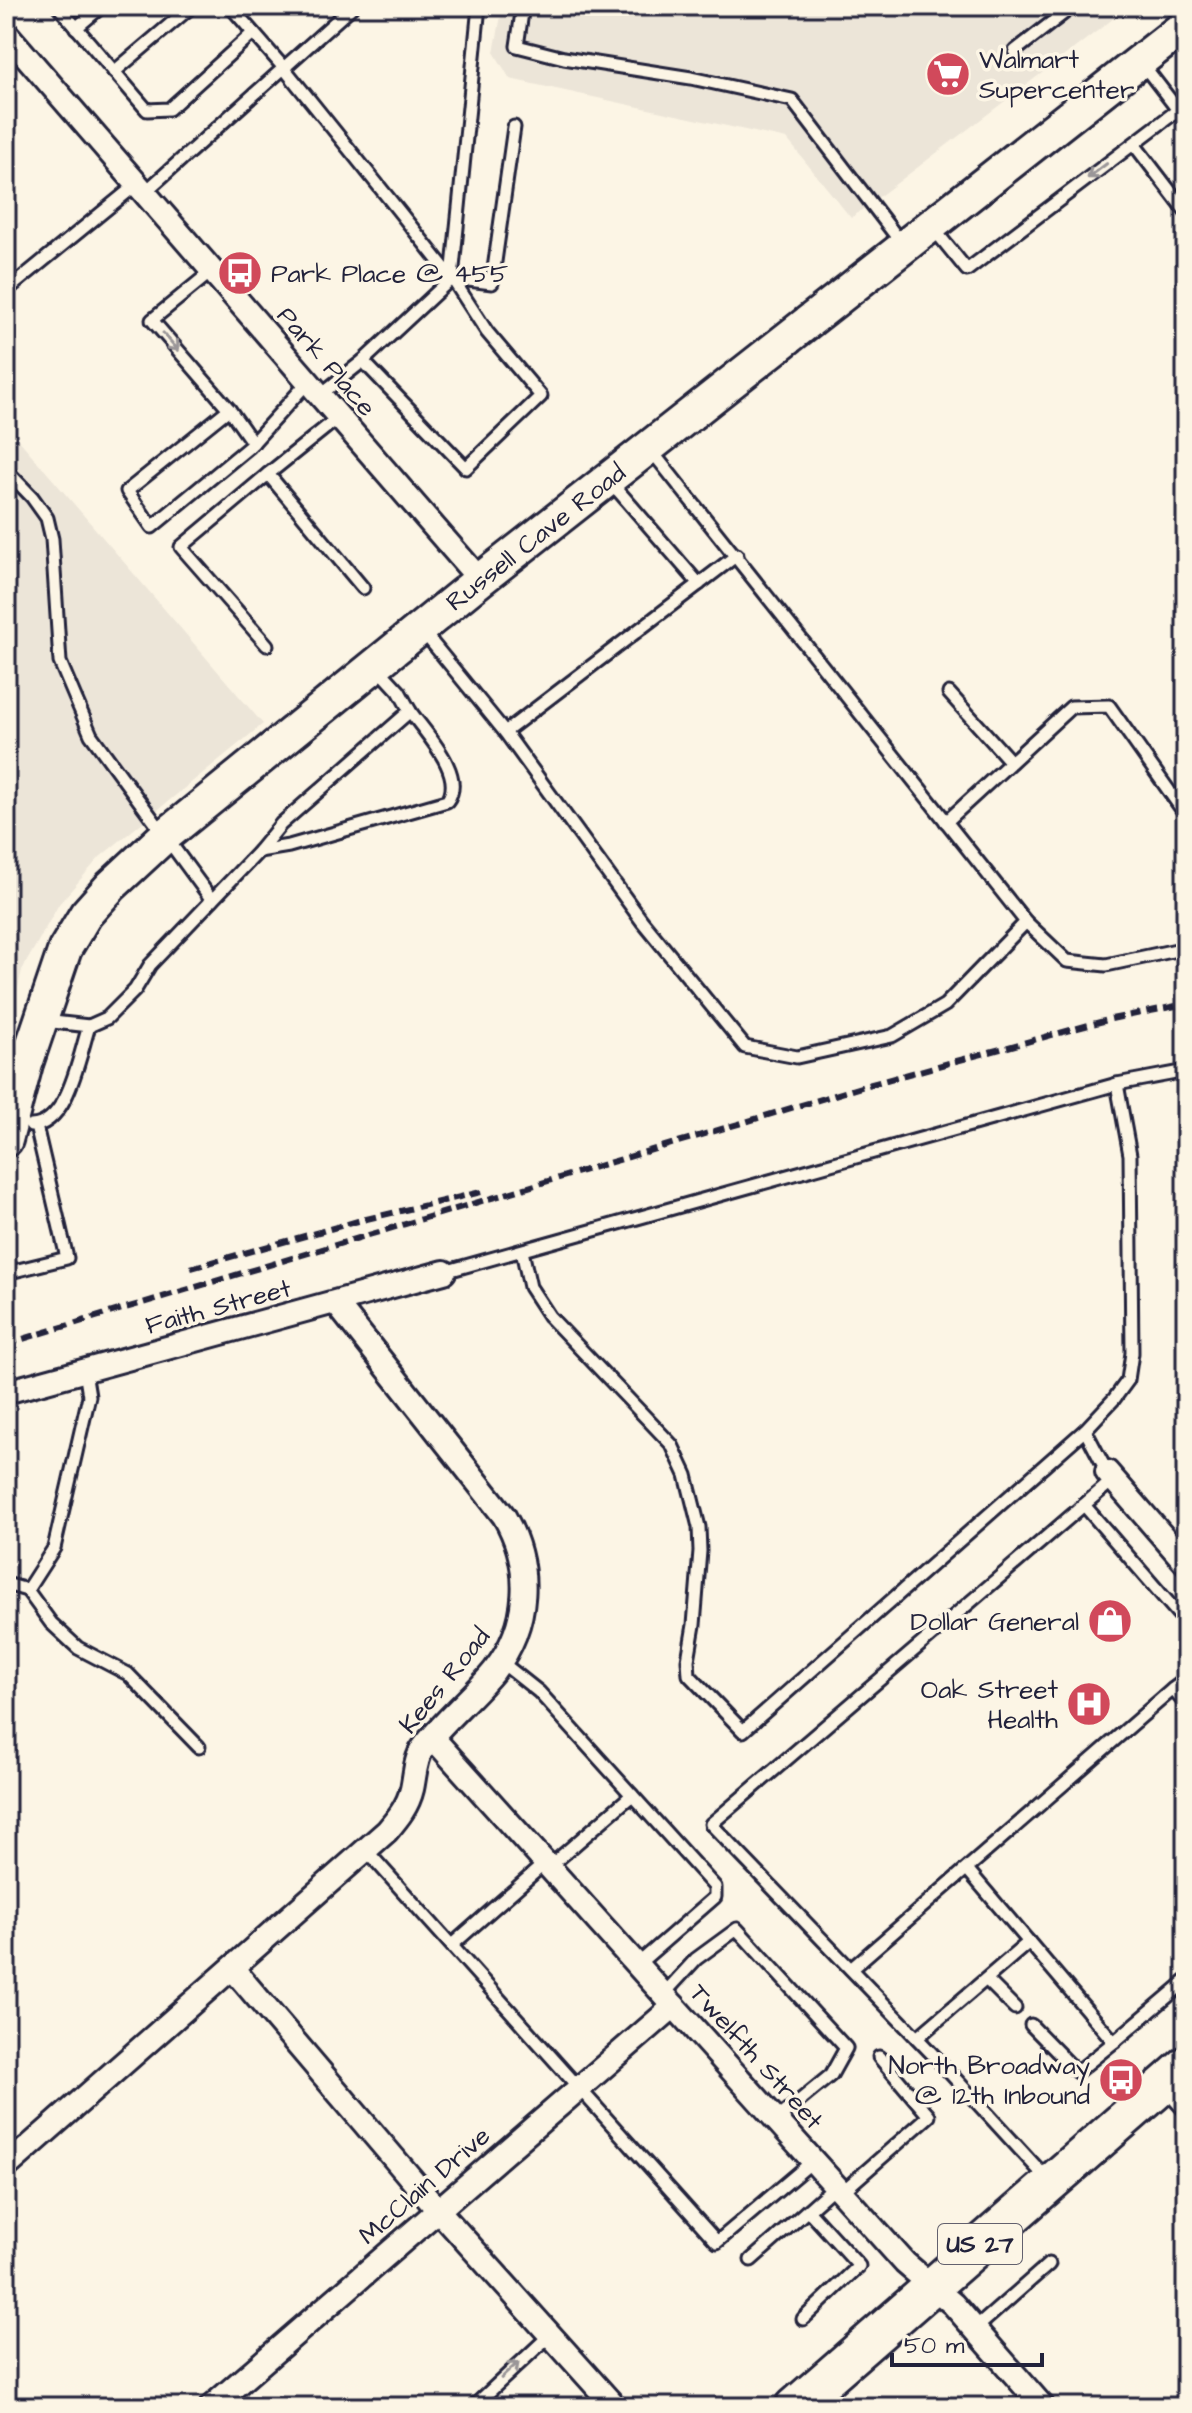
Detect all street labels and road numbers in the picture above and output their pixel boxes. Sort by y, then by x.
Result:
street label: Park Place [268,299,384,424]
street label: Russell Cave Road [438,455,633,620]
street label: Faith Street [142,1270,295,1344]
street label: Kees Road [391,1620,499,1741]
street label: Twelfth Street [681,1976,832,2138]
street label: McClain Drive [351,2118,498,2253]
road number: US 27 [938,2224,1022,2264]

